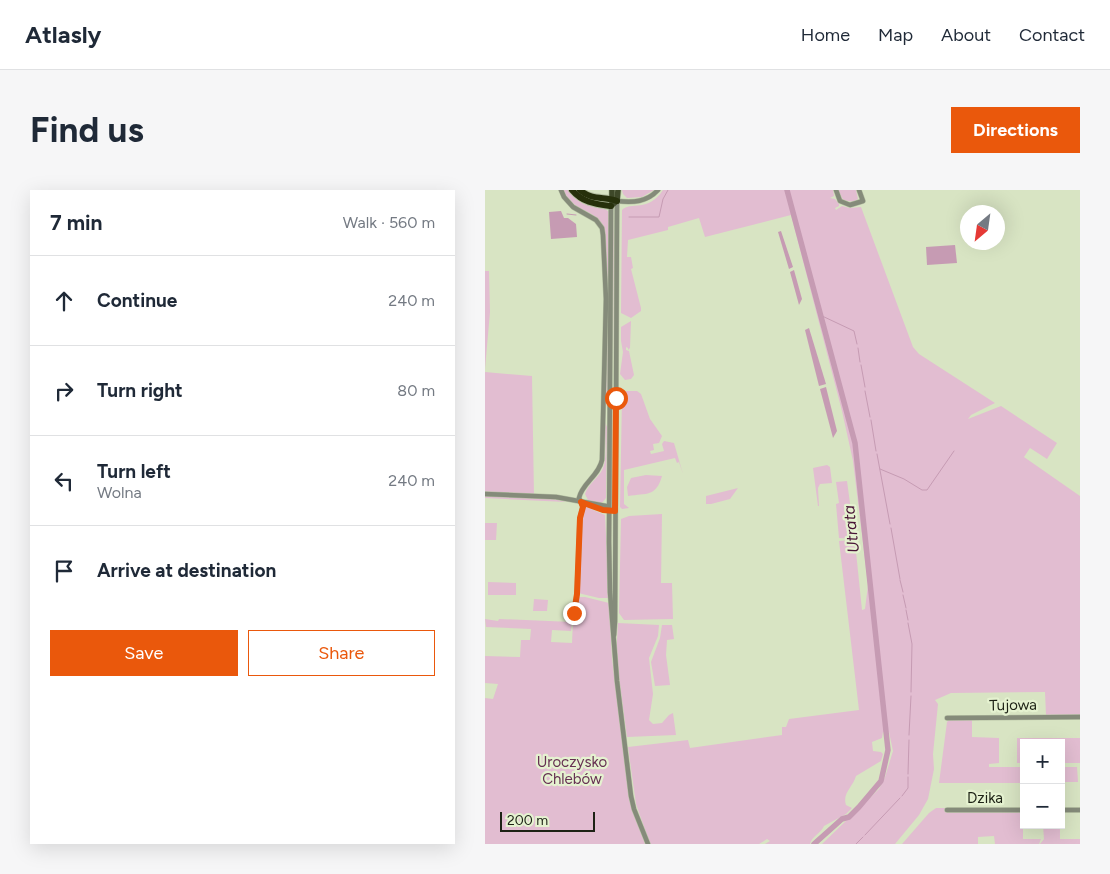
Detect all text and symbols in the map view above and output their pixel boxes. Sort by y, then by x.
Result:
text: Atlasly [25,20,101,49]
text: Home [801,24,850,46]
text: Map [878,24,913,46]
text: About [941,24,991,46]
text: Contact [1019,24,1085,46]
button: Directions [951,107,1080,153]
text: Find us [30,109,144,151]
north arrow [960,205,1005,250]
text: 7 min [50,210,102,235]
text: Walk · 560 m [343,213,435,232]
icon: ahead [50,287,78,315]
text: Continue [97,289,177,312]
text: 240 m [388,291,435,310]
icon: right [50,377,78,405]
text: Turn right [97,379,183,402]
text: 80 m [397,381,435,400]
route start [605,387,628,410]
text: Turn left [97,460,171,483]
icon: left [50,467,78,495]
text: 240 m [388,471,435,490]
text: Wolna [97,483,142,502]
water label: Utrata [839,504,863,554]
icon: arrive [50,557,78,585]
text: Arrive at destination [97,559,276,582]
route end [563,602,586,625]
button: Save [50,630,238,676]
button: Share [248,630,435,676]
street label: Tujowa [989,696,1037,714]
map controls [1020,739,1065,829]
button: + [1020,739,1065,784]
park label: Uroczysko Chlebów [537,753,608,788]
button: − [1020,784,1065,829]
street label: Dzika [967,789,1003,807]
scale bar [500,809,595,832]
text: 200 m [507,812,548,829]

